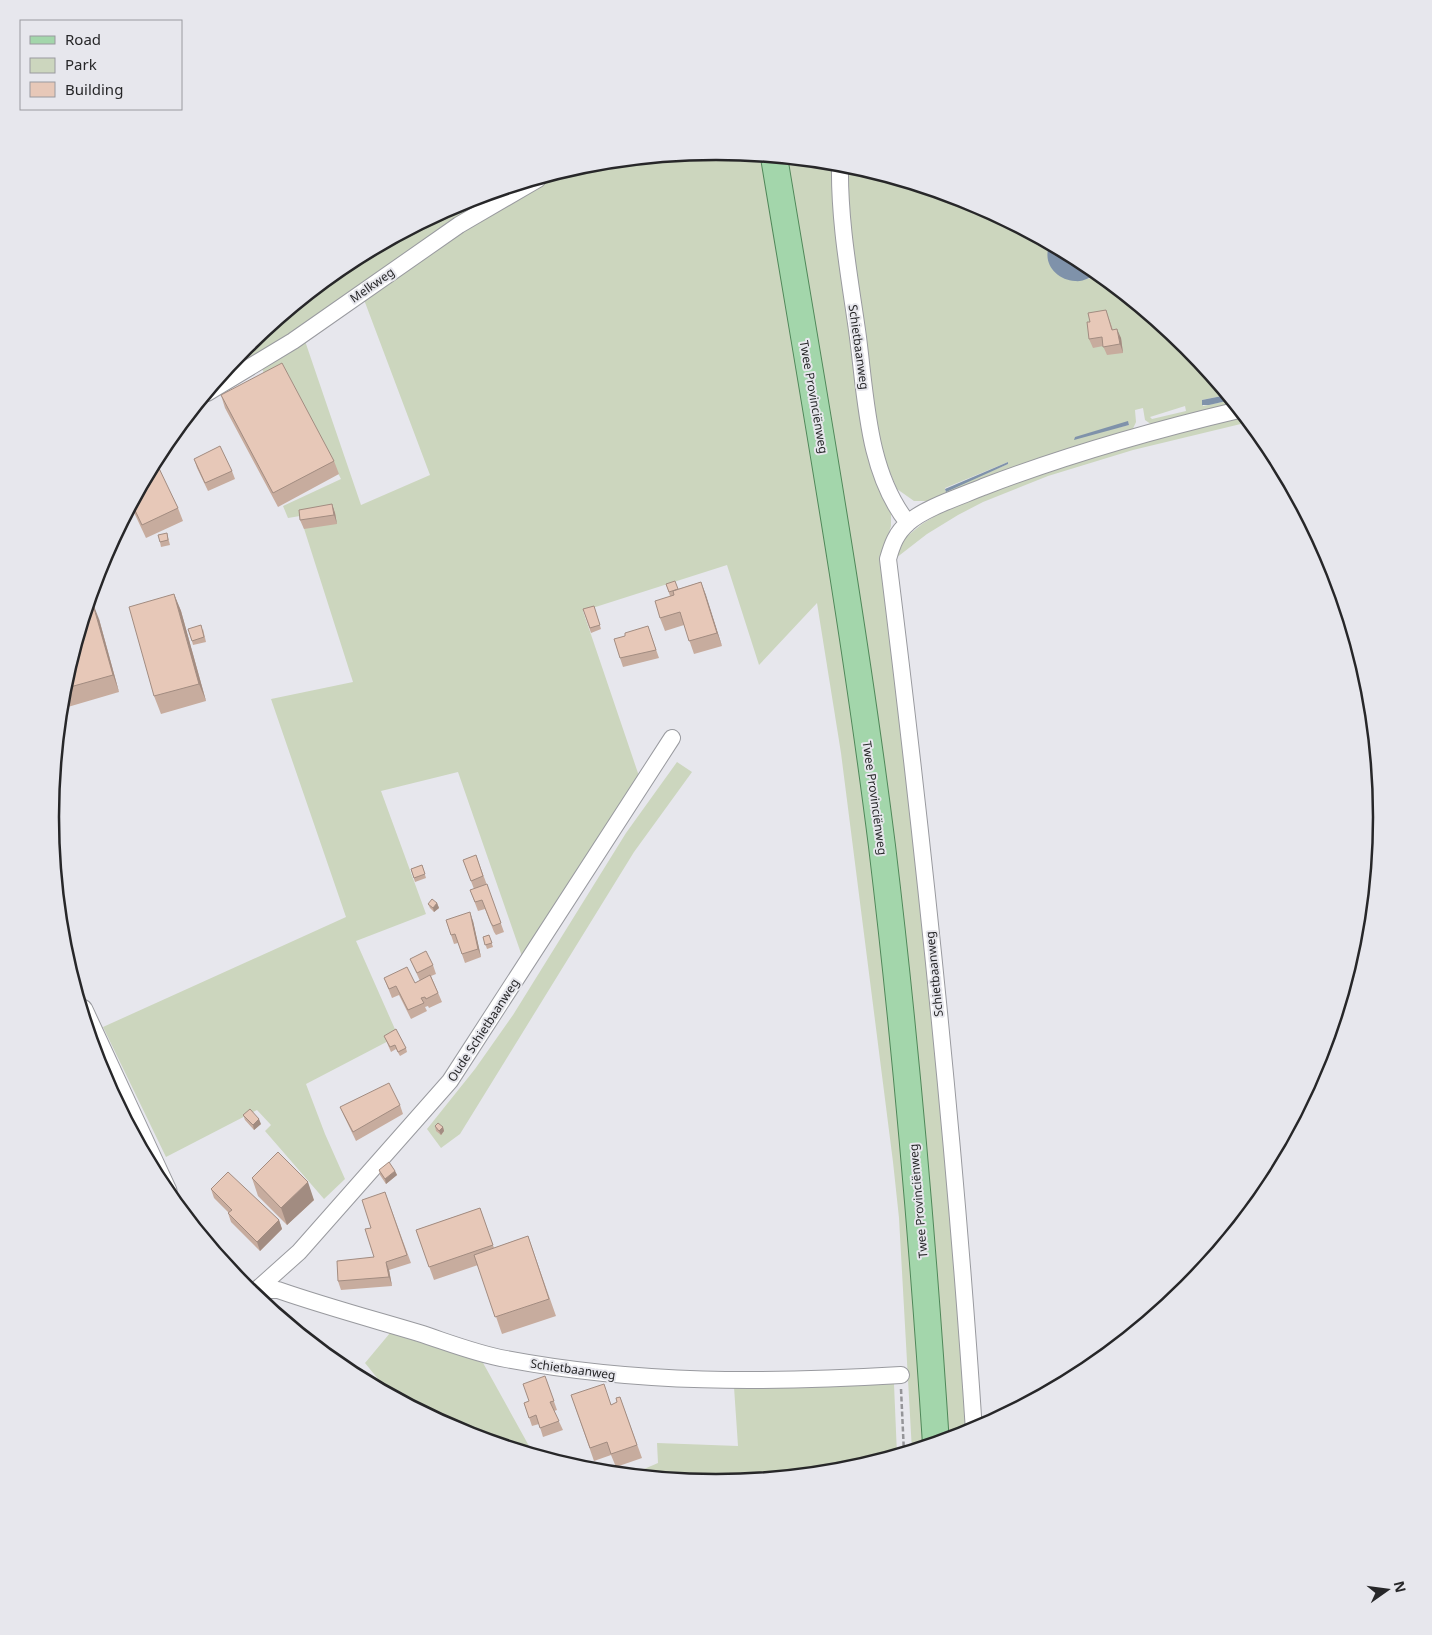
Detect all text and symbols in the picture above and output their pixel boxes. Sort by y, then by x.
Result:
legend [20,20,182,110]
text: Road [65,29,101,49]
text: Park [65,54,97,74]
text: Building [65,79,123,99]
street label: Melkweg [346,263,398,307]
street label: Schietbaanweg [845,303,873,391]
street label: Twee Provinciënweg [796,339,832,455]
street label: Twee Provinciënweg [859,740,891,856]
street label: Schietbaanweg [921,930,947,1018]
street label: Oude Schietbaanweg [443,975,523,1085]
street label: Twee Provinciënweg [905,1143,931,1259]
street label: Schietbaanweg [529,1355,617,1383]
north arrow [1362,1565,1412,1615]
text: N [1390,1579,1411,1595]

